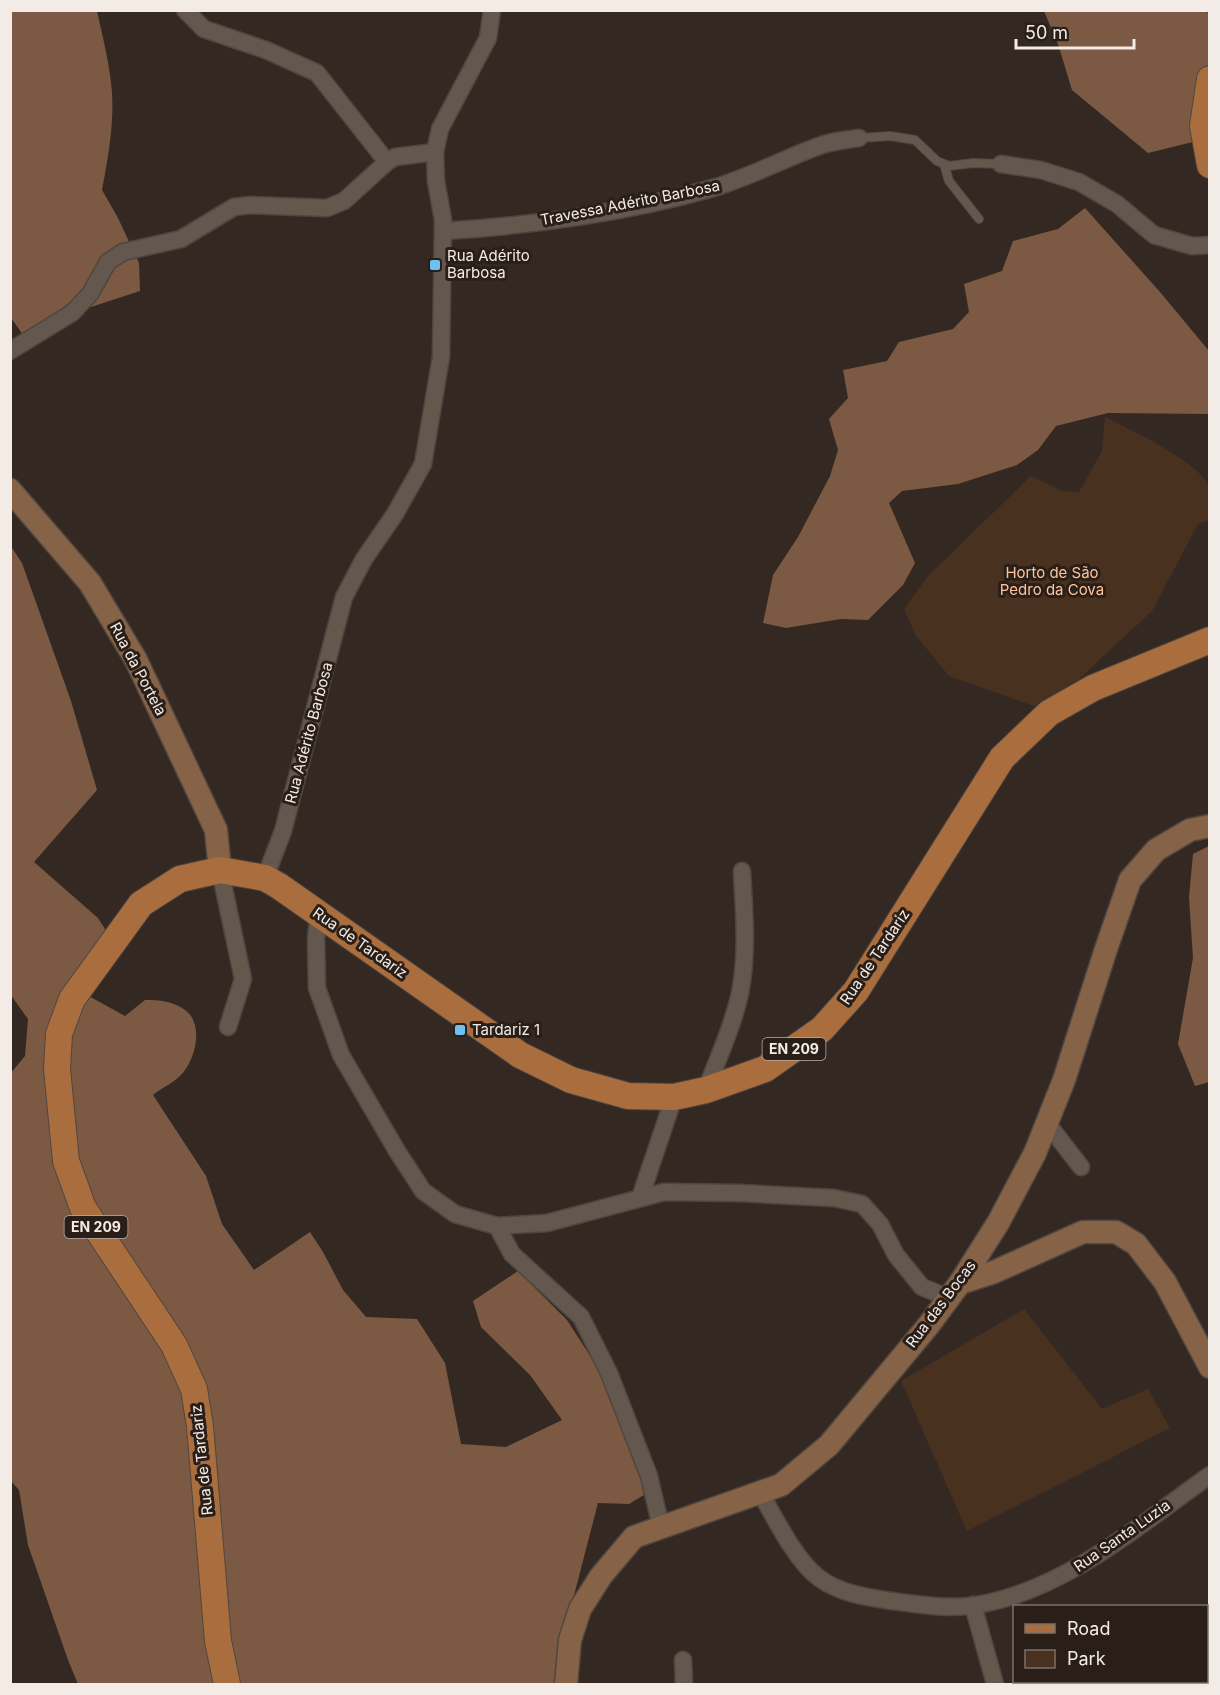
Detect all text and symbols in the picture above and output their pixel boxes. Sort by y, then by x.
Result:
scale bar [1016,12,1134,50]
text: 50 m [1025,22,1068,43]
street label: Travessa Adérito Barbosa [539,176,721,229]
place label: Rua Adérito Barbosa [447,246,530,282]
marker: Rua Adérito Barbosa [428,258,442,272]
park label: Horto de São Pedro da Cova [1000,563,1104,599]
street label: Rua da Portela [106,619,171,719]
street label: Rua Adérito Barbosa [281,660,337,806]
street label: Rua de Tardariz [309,903,411,982]
street label: Rua de Tardariz [836,905,914,1008]
place label: Tardariz 1 [472,1020,540,1039]
marker: Tardariz 1 [453,1023,467,1037]
road number: EN 209 [762,1038,826,1060]
road number: EN 209 [64,1216,128,1238]
street label: Rua das Bocas [901,1256,980,1351]
street label: Rua de Tardariz [186,1404,217,1516]
street label: Rua Santa Luzia [1070,1495,1174,1576]
legend [1013,1605,1208,1683]
text: Road [1067,1618,1110,1639]
text: Park [1067,1648,1106,1669]

